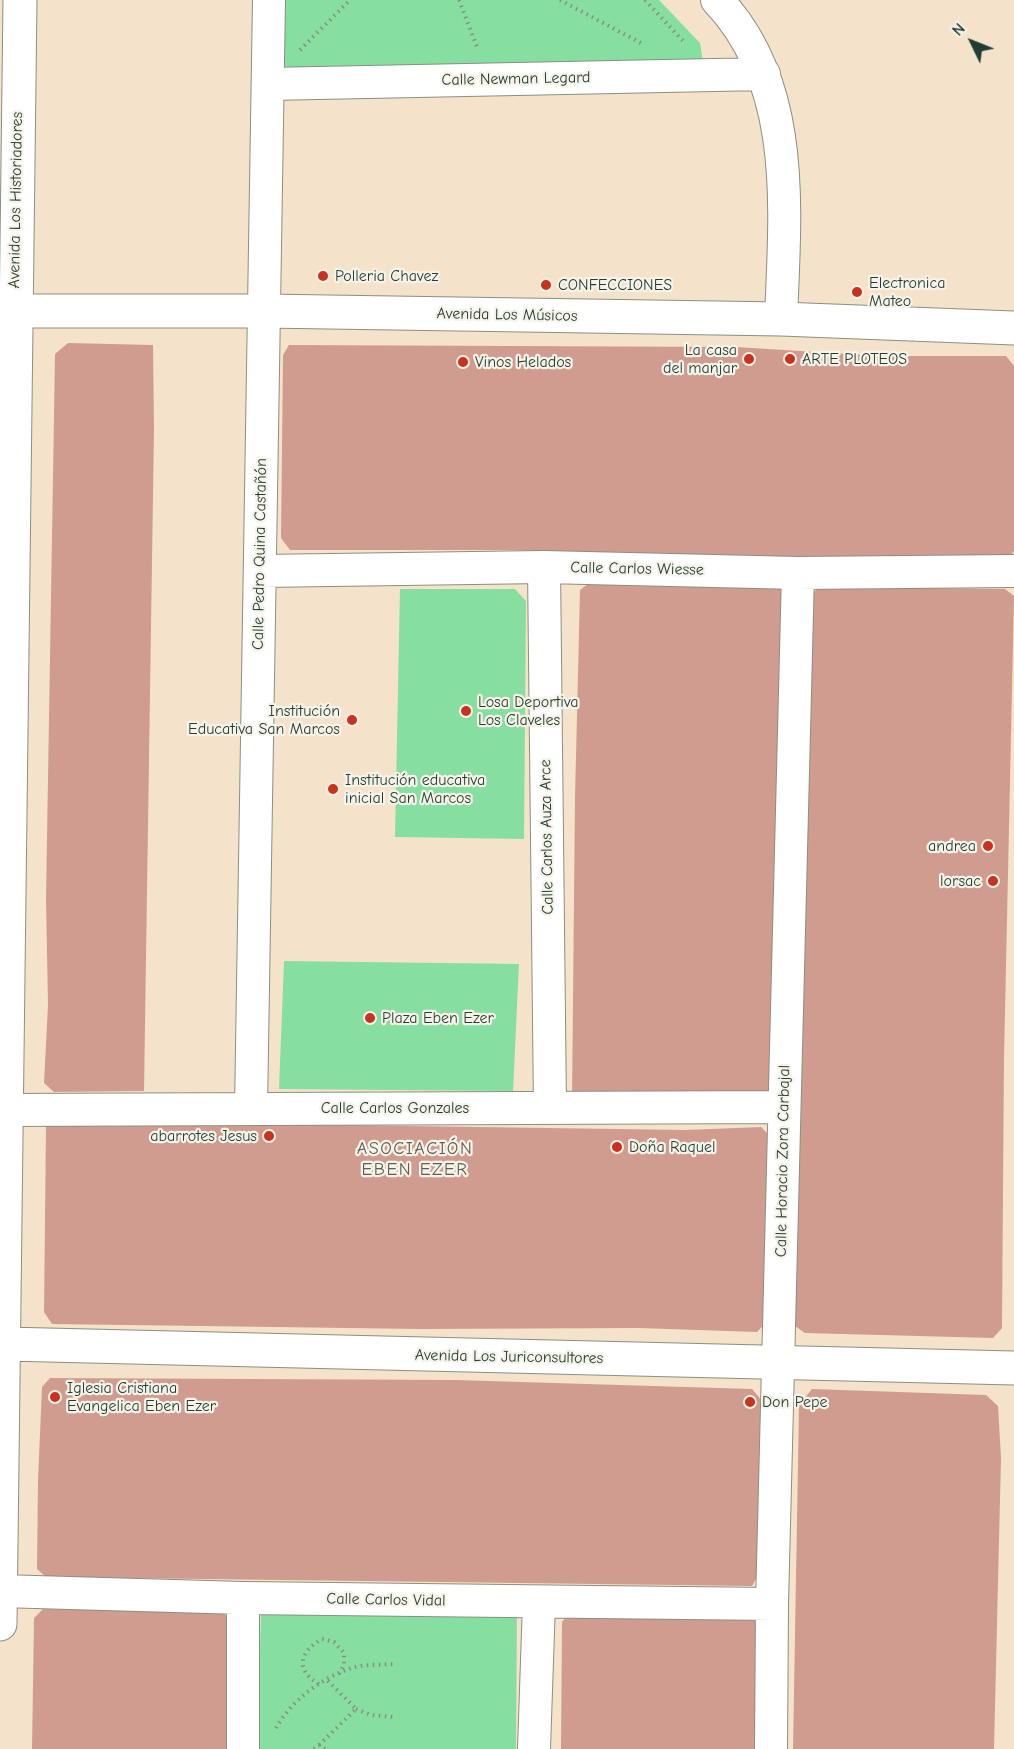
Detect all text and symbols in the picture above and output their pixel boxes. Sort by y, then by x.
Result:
north arrow [942,12,1002,72]
text: N [949,20,969,40]
street label: Calle Newman Legard [441,68,591,90]
street label: Avenida Los Historiadores [5,112,27,288]
place label: Polleria Chavez [335,266,438,286]
marker: Polleria Chavez [316,269,330,283]
place label: Electronica Mateo [869,273,945,311]
place label: CONFECCIONES [558,275,672,295]
marker: CONFECCIONES [539,278,553,292]
marker: Electronica Mateo [850,285,864,299]
street label: Avenida Los Músicos [436,304,578,326]
place label: La casa del manjar [663,340,737,378]
place label: ARTE PLOTEOS [802,349,907,369]
place label: Vinos Helados [475,352,571,372]
marker: La casa del manjar [742,352,756,366]
marker: ARTE PLOTEOS [783,352,797,366]
marker: Vinos Helados [456,355,470,369]
street label: Calle Pedro Quina Castañón [249,458,271,650]
street label: Calle Carlos Wiesse [570,558,704,580]
place label: Losa Deportiva Los Claveles [478,692,579,730]
place label: Institución Educativa San Marcos [188,701,340,739]
marker: Losa Deportiva Los Claveles [459,704,473,718]
marker: Institución Educativa San Marcos [345,713,359,727]
street label: Calle Carlos Auza Arce [536,759,558,915]
place label: Institución educativa inicial San Marcos [345,770,485,808]
marker: Institución educativa inicial San Marcos [326,782,340,796]
place label: andrea [928,836,976,856]
marker: andrea [981,839,995,853]
place label: lorsac [940,871,981,891]
marker: lorsac [986,874,1000,888]
place label: Plaza Eben Ezer [382,1008,494,1028]
marker: Plaza Eben Ezer [363,1011,377,1025]
street label: Calle Horacio Zora Carbajal [772,1065,794,1257]
street label: Calle Carlos Gonzales [321,1098,469,1118]
place label: abarrotes Jesus [150,1126,257,1146]
marker: abarrotes Jesus [262,1129,276,1143]
place label: Doña Raquel [629,1137,716,1157]
district label: ASOCIACIÓN EBEN EZER [357,1138,473,1180]
marker: Doña Raquel [610,1140,624,1154]
street label: Avenida Los Juriconsultores [415,1346,603,1368]
place label: Iglesia Cristiana Evangelica Eben Ezer [67,1378,216,1416]
marker: Iglesia Cristiana Evangelica Eben Ezer [48,1390,62,1404]
place label: Don Pepe [762,1392,828,1412]
marker: Don Pepe [743,1395,757,1409]
street label: Calle Carlos Vidal [326,1589,446,1611]

